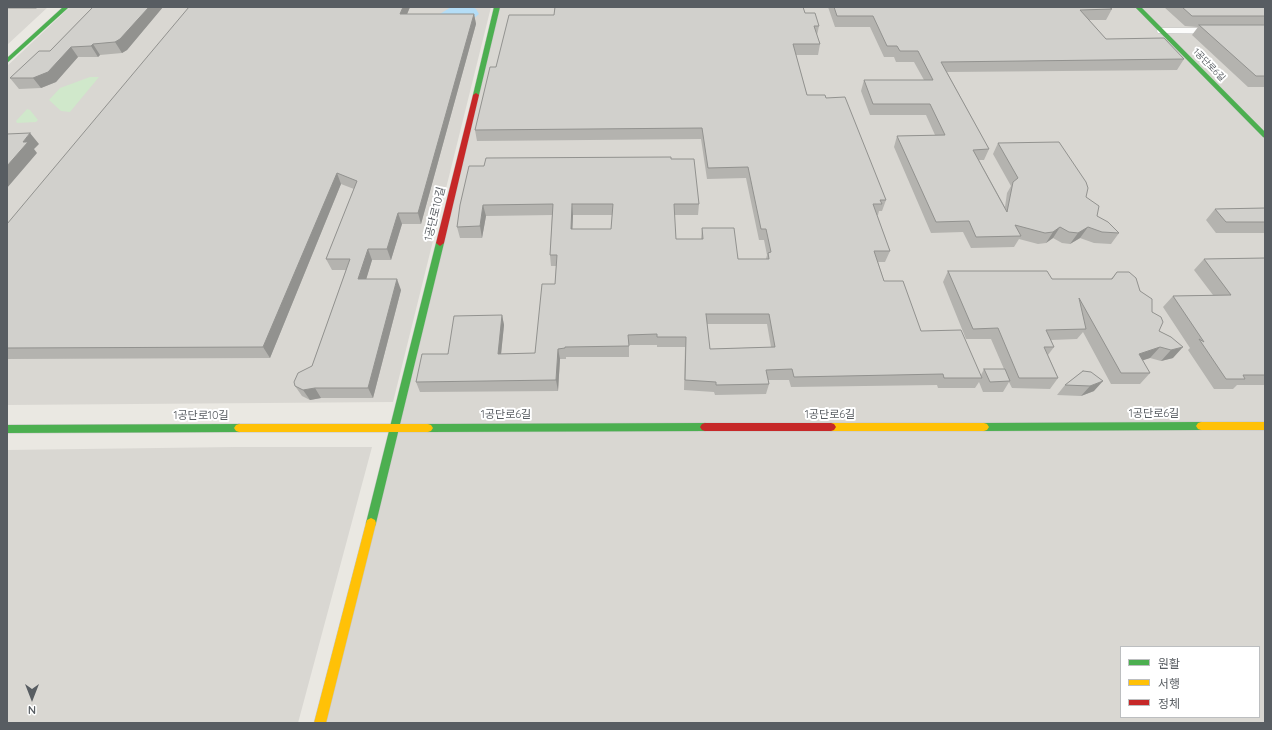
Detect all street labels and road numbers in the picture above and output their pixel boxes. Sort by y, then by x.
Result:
street label: 1공단로6길 [1191,46,1227,84]
street label: 1공단로10길 [422,186,448,242]
street label: 1공단로6길 [1129,407,1179,421]
street label: 1공단로6길 [481,408,531,422]
street label: 1공단로6길 [805,408,855,422]
street label: 1공단로10길 [173,409,229,423]

